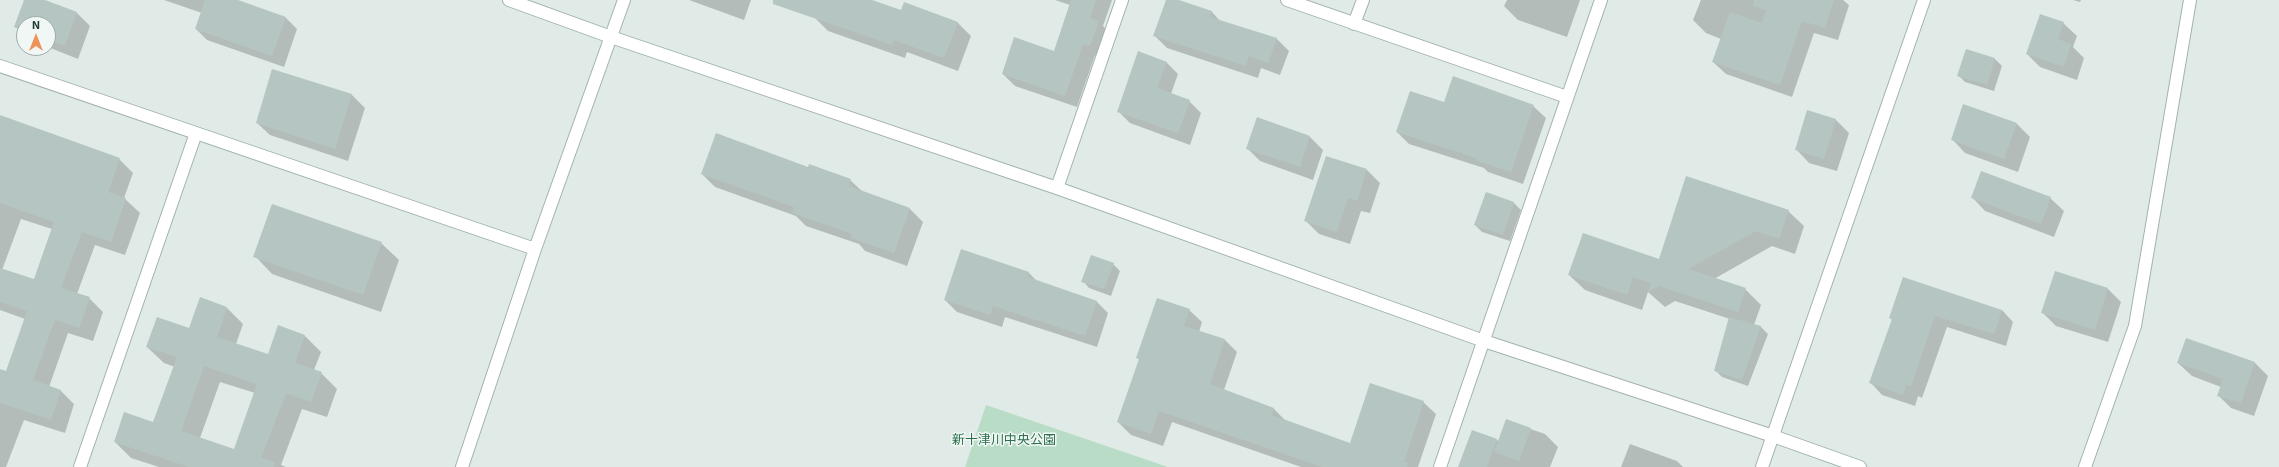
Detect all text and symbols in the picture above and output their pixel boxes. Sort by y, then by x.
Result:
north arrow [16,16,56,56]
text: N [32,18,40,31]
park label: 新十津川中央公園 [952,432,1056,448]

